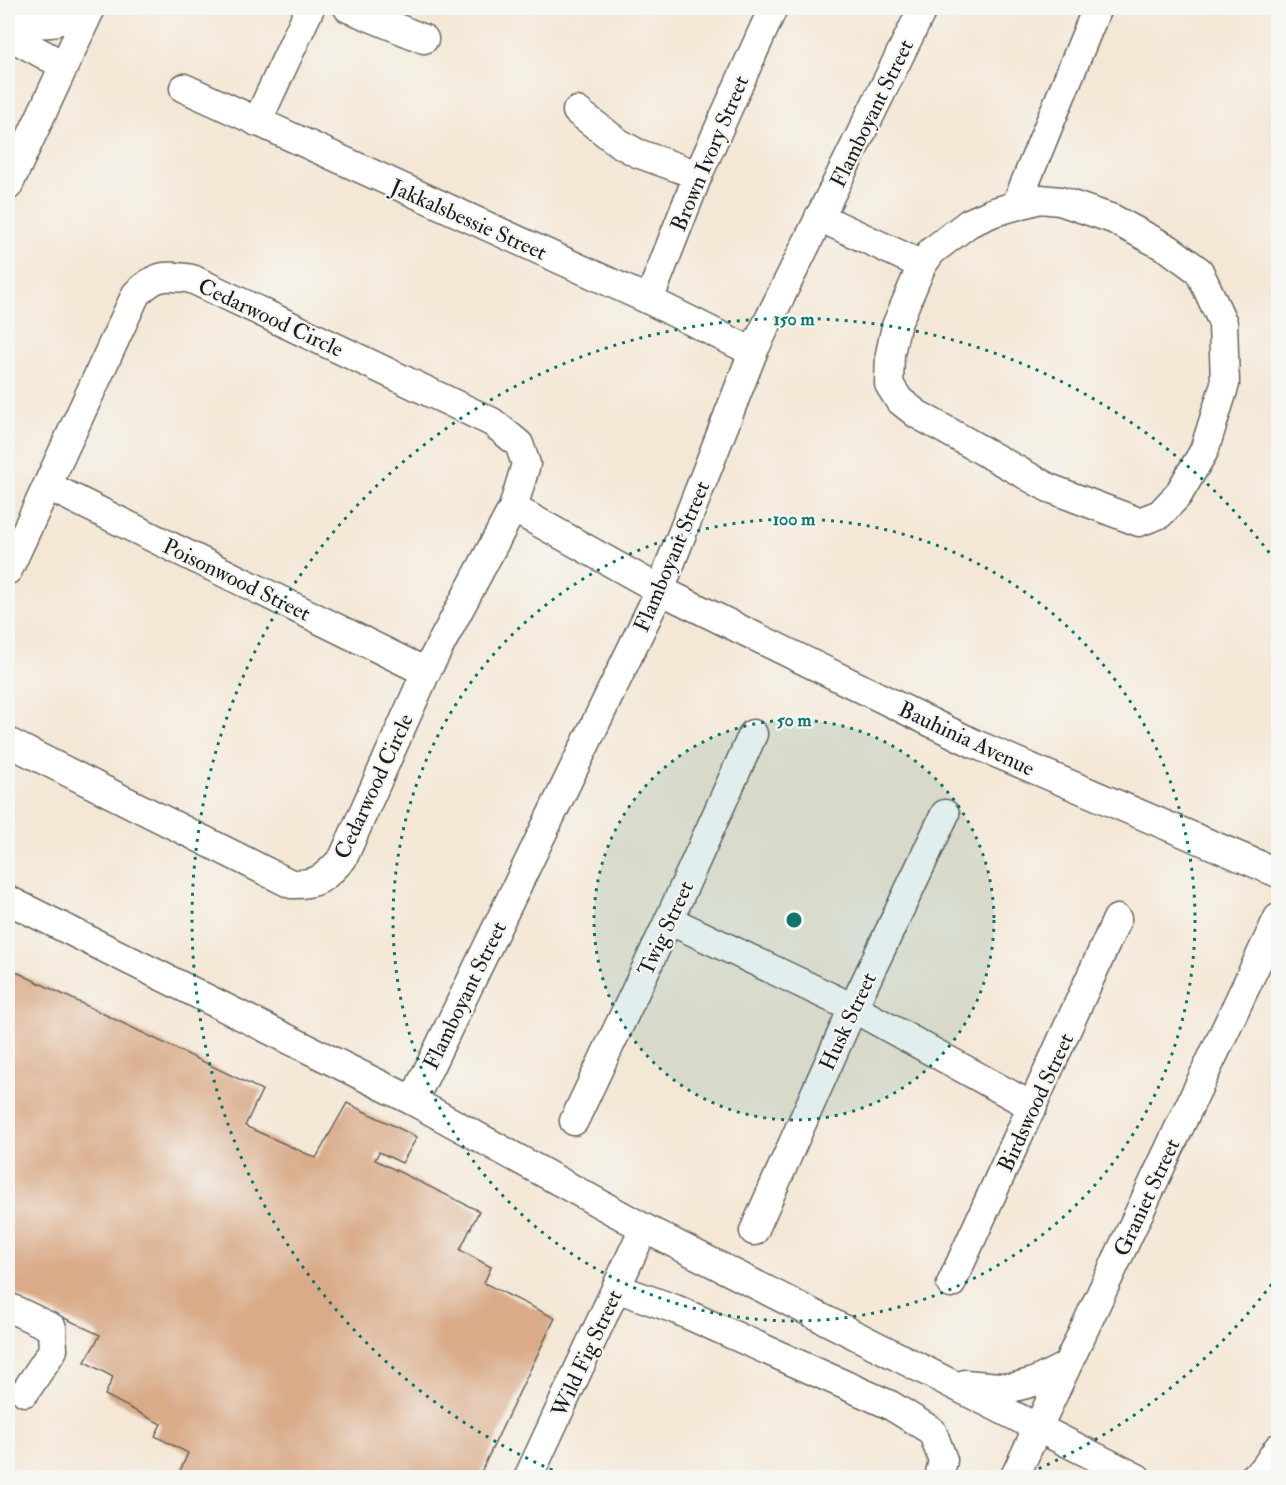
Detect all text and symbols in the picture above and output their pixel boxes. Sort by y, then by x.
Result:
street label: Flamboyant Street [824,35,920,192]
street label: Brown Ivory Street [665,71,755,235]
street label: Jakkalsbessie Street [385,173,551,267]
street label: Cedarwood Circle [194,272,348,364]
text: 150 m [773,308,816,331]
street label: Flamboyant Street [628,477,716,636]
text: 100 m [773,508,816,531]
street label: Poisonwood Street [158,532,315,628]
street label: Bauhinia Avenue [894,695,1039,783]
street label: Cedarwood Circle [328,709,420,863]
text: 50 m [777,709,812,732]
street label: Twig Street [632,876,700,980]
centre of rings [784,910,804,930]
street label: Flamboyant Street [417,917,513,1074]
street label: Husk Street [813,968,883,1075]
street label: Birdswood Street [992,1029,1080,1176]
street label: Graniet Street [1107,1134,1186,1261]
street label: Wild Fig Street [545,1285,629,1422]

